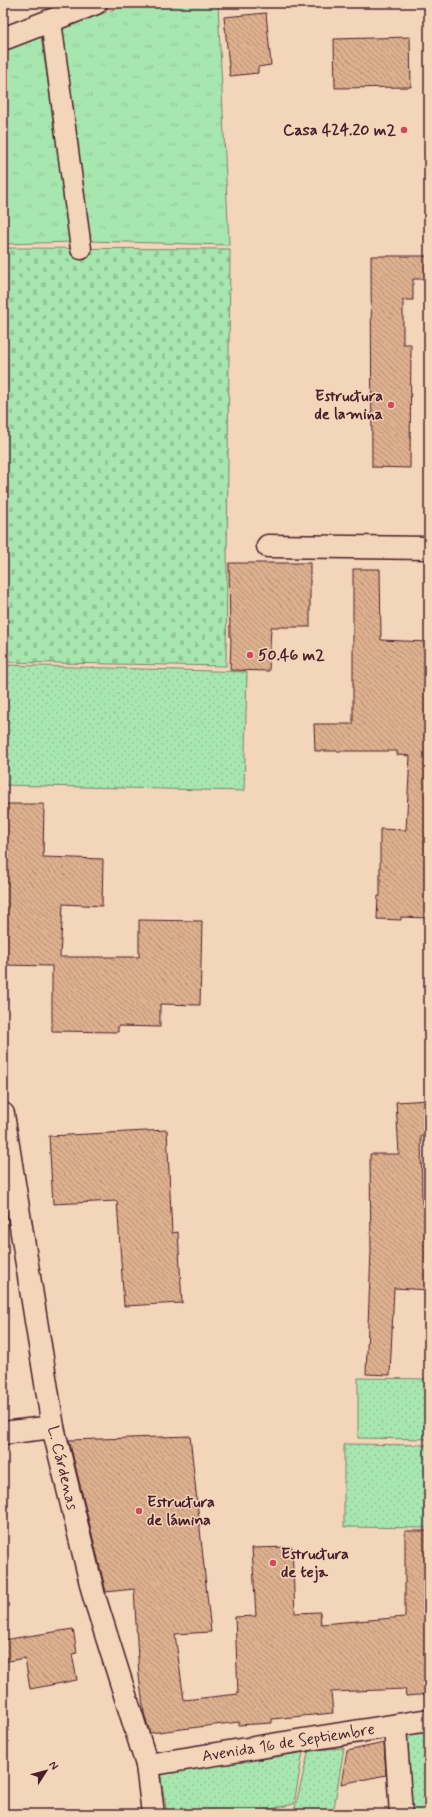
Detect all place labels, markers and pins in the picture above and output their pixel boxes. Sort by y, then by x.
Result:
place label: Casa 424.20 m2 [283,120,396,141]
marker: Casa 424.20 m2 [399,125,409,135]
place label: Estructura de lamina [314,386,383,425]
marker: Estructura de lamina [386,400,396,410]
place label: 50.46 m2 [258,645,325,666]
marker: 50.46 m2 [245,650,255,660]
place label: Estructura de lámina [147,1492,215,1531]
marker: Estructura de lámina [134,1506,144,1516]
place label: Estructura de teja [281,1544,349,1583]
marker: Estructura de teja [268,1558,278,1568]

